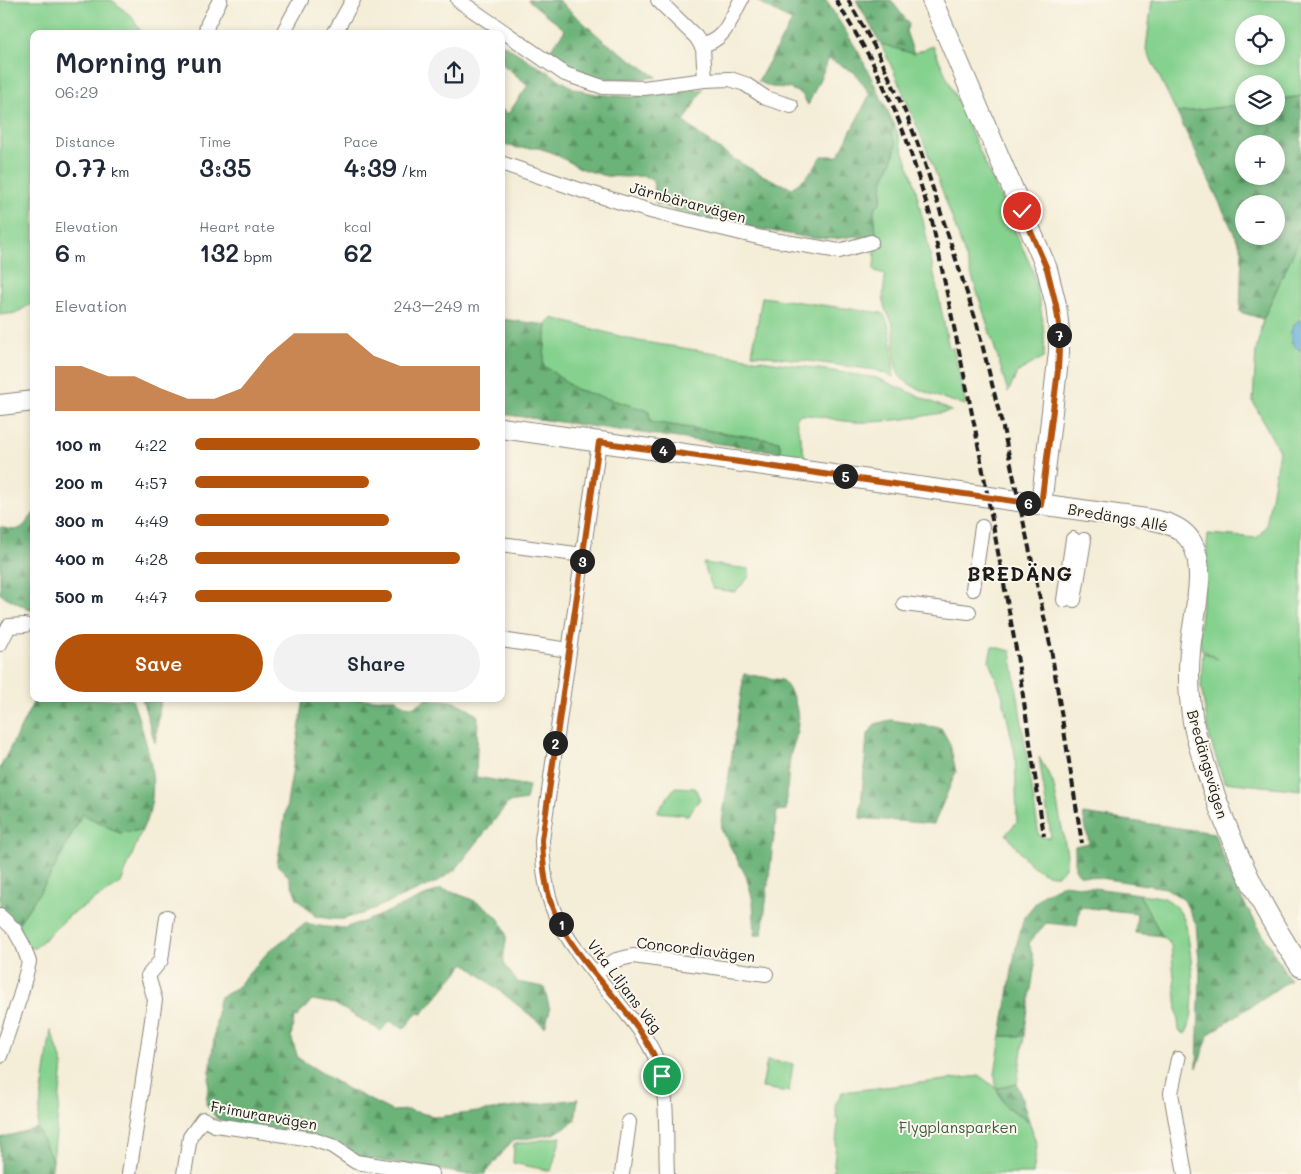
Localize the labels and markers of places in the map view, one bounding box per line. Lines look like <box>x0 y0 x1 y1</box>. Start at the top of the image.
pin <box>1001 190 1043 232</box>
pin: 7 <box>1046 322 1072 348</box>
pin: 4 <box>650 438 676 462</box>
pin: 5 <box>832 464 858 488</box>
pin: 6 <box>1016 490 1040 516</box>
pin: 3 <box>570 548 594 574</box>
pin: 2 <box>542 730 568 756</box>
pin: 1 <box>548 912 574 936</box>
pin <box>641 1055 683 1097</box>

